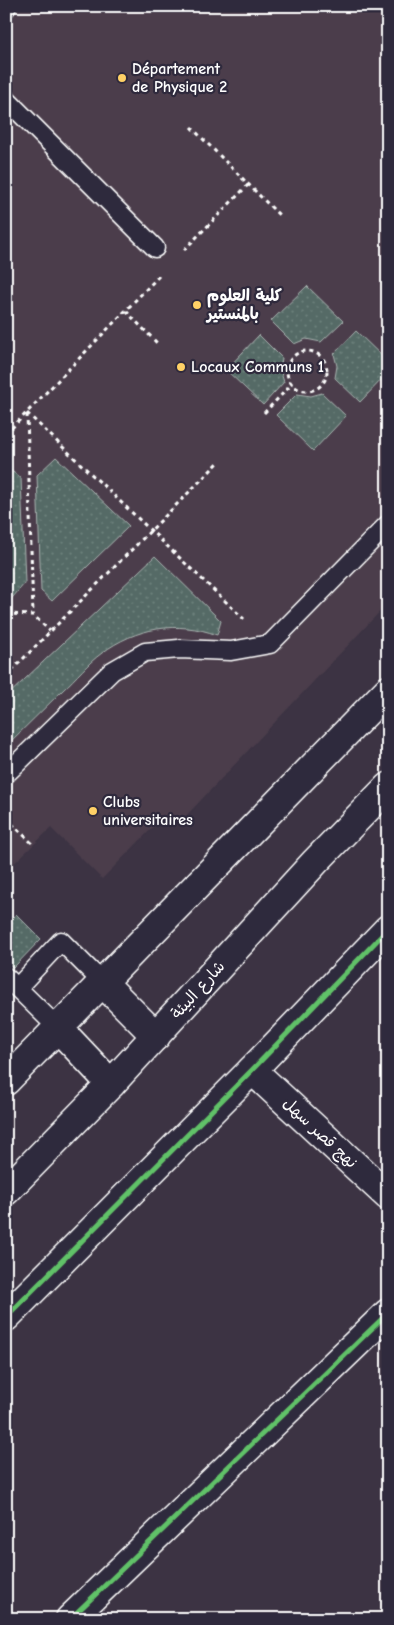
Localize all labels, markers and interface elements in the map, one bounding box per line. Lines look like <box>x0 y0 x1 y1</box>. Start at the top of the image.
place label: Département de Physique 2 <box>132 60 227 96</box>
marker: Département de Physique 2 <box>116 72 128 84</box>
place label: كلية العلوم بالمنستير <box>205 287 282 323</box>
marker: كلية العلوم بالمنستير <box>191 299 203 311</box>
place label: Locaux Communs 1 <box>191 358 324 376</box>
marker: Locaux Communs 1 <box>175 361 187 373</box>
place label: Clubs universitaires <box>103 793 193 829</box>
marker: Clubs universitaires <box>87 805 99 817</box>
street label: شارع البيئة <box>167 957 230 1024</box>
street label: نهج قصر سهل <box>279 1094 361 1173</box>

